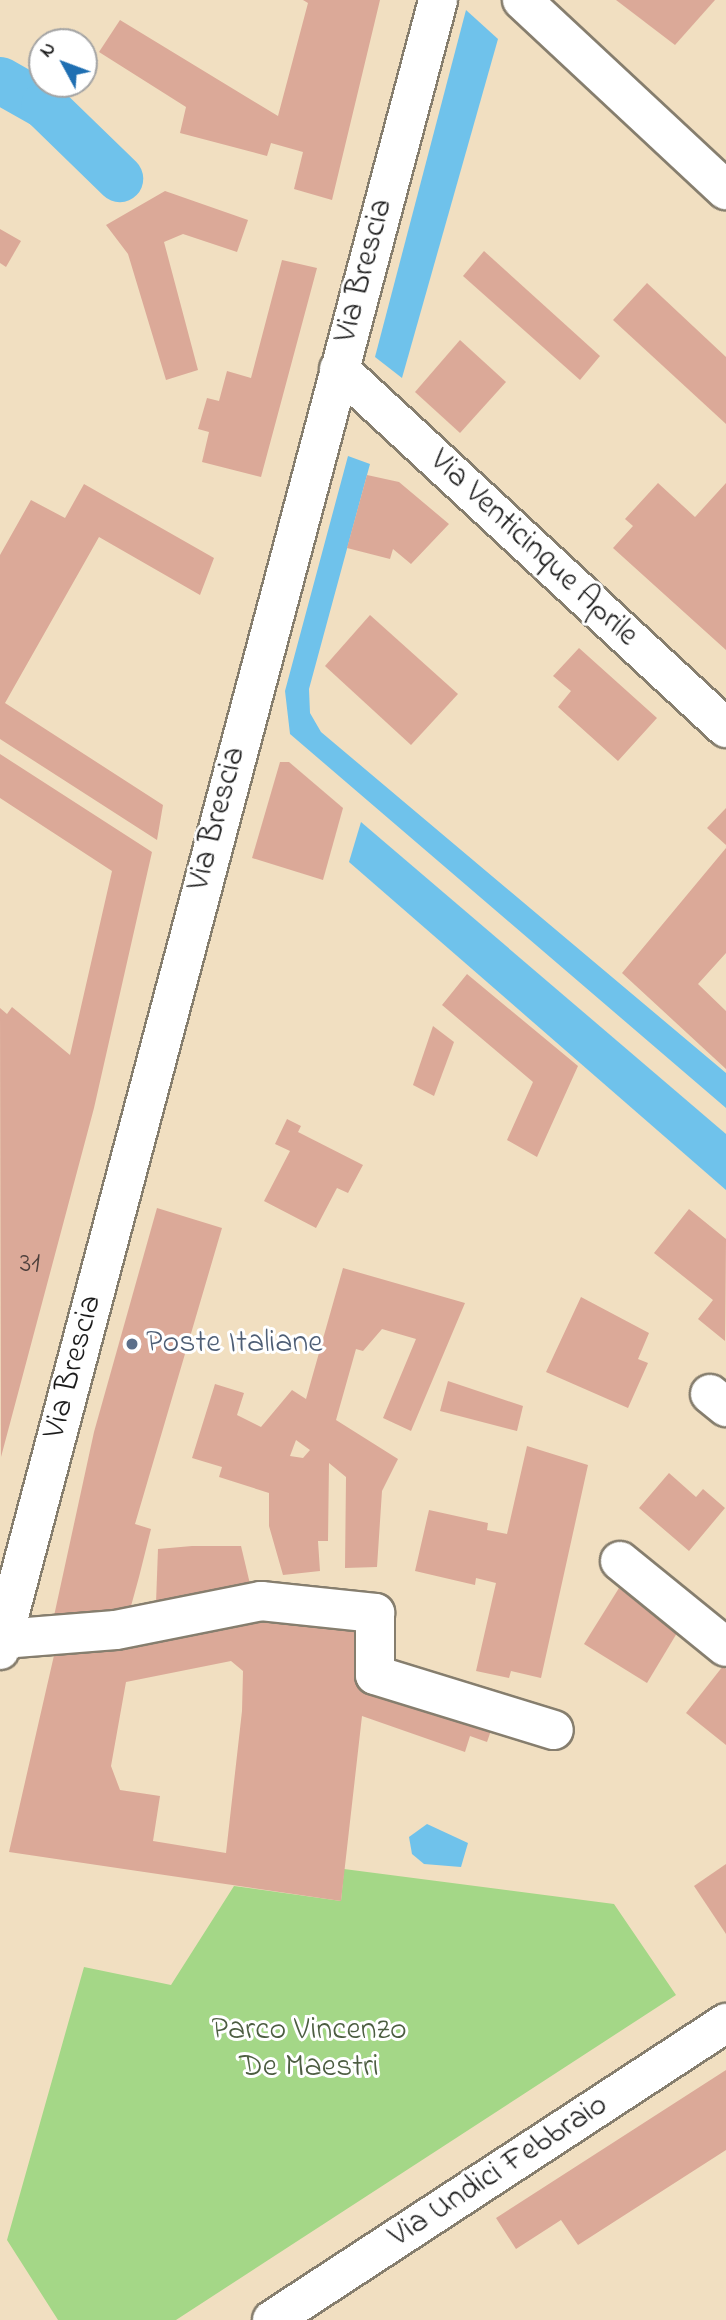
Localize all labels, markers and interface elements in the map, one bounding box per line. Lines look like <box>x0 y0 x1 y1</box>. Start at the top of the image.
north arrow <box>28 28 98 98</box>
text: N <box>34 37 63 64</box>
street label: Via Brescia <box>327 195 403 347</box>
street label: Via Venticinque Aprile <box>421 442 645 656</box>
street label: Via Brescia <box>180 743 256 895</box>
house number: 31 <box>20 1248 40 1282</box>
street label: Via Brescia <box>36 1291 112 1443</box>
place label: Poste Italiane <box>146 1325 323 1363</box>
marker: Poste Italiane <box>124 1336 140 1352</box>
park label: Parco Vincenzo De Maestri <box>211 2013 407 2088</box>
street label: Via Undici Febbraio <box>382 2087 616 2257</box>

